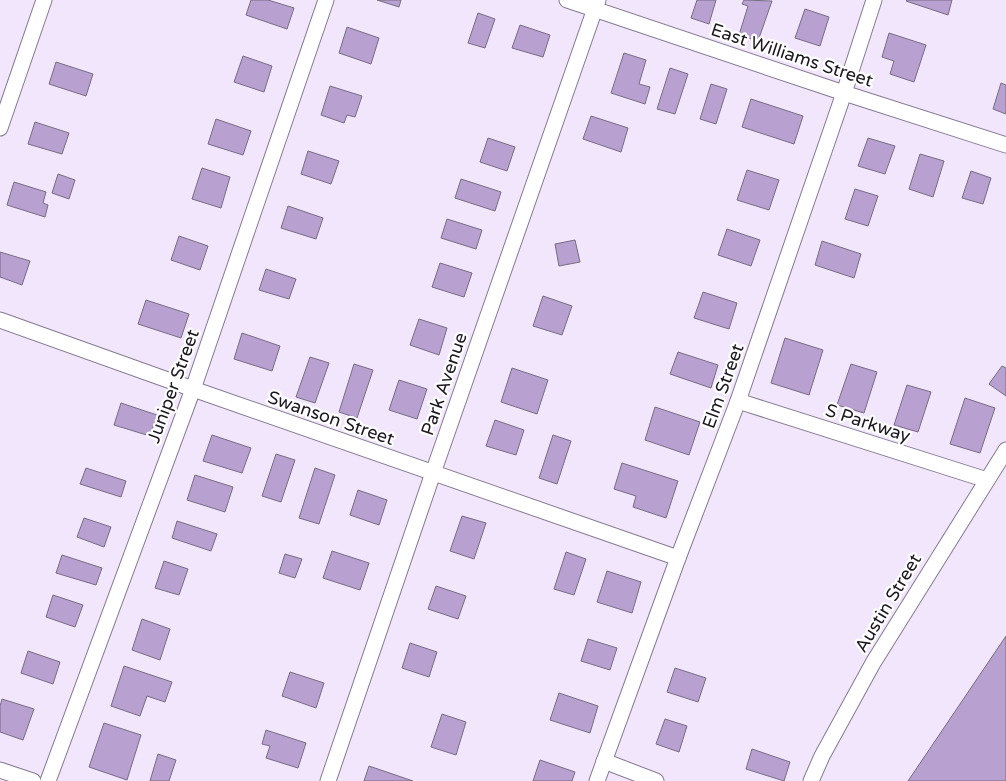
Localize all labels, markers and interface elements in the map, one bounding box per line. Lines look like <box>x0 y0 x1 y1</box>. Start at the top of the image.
street label: East Williams Street <box>708 18 876 92</box>
street label: Juniper Street <box>142 326 204 446</box>
street label: Park Avenue <box>416 330 472 438</box>
street label: Elm Street <box>698 340 749 431</box>
street label: Swanson Street <box>265 386 397 450</box>
street label: S Parkway <box>823 399 914 447</box>
street label: Austin Street <box>850 550 926 656</box>

